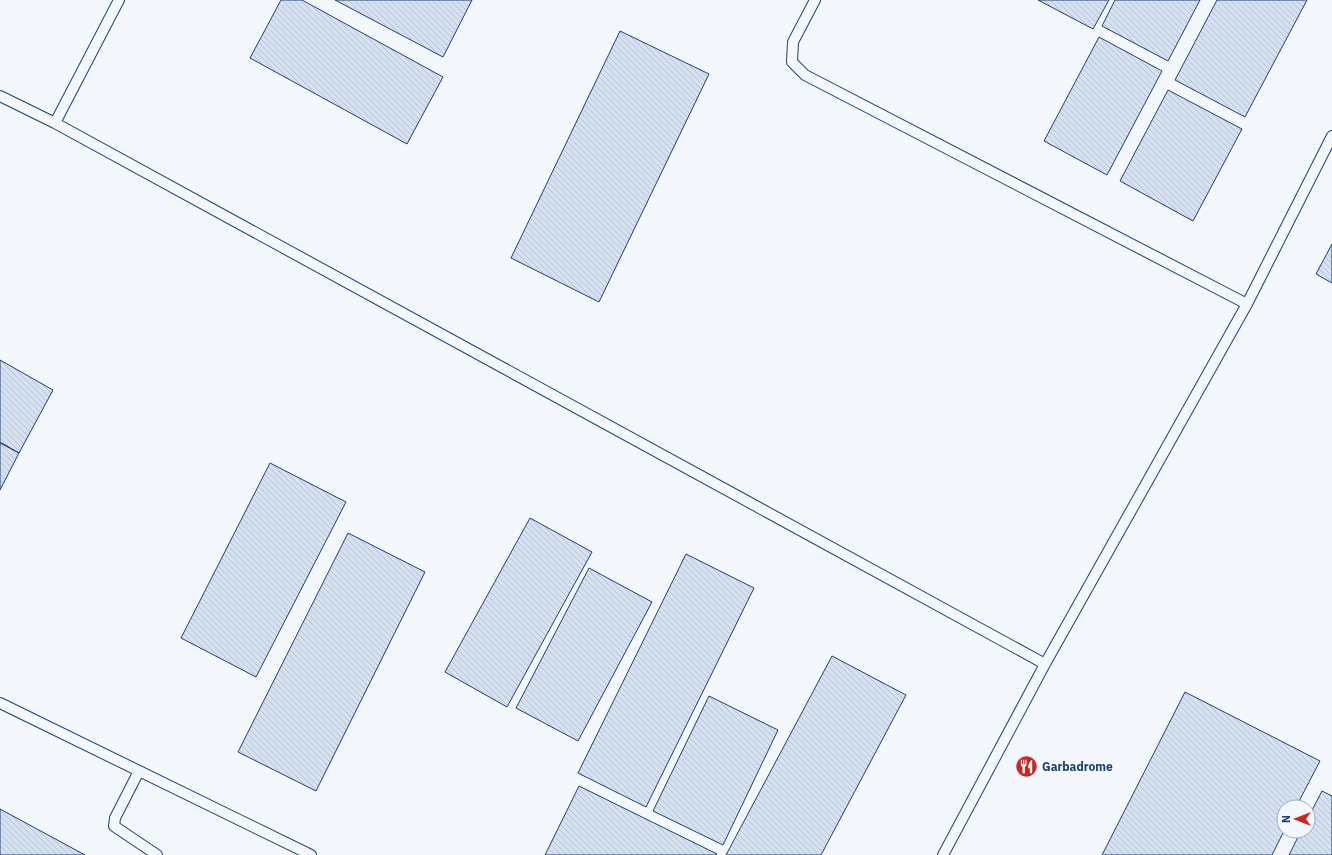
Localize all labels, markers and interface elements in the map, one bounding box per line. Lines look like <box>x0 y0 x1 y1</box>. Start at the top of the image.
restaurant icon: Garbadrome <box>1014 753 1040 779</box>
place label: Garbadrome <box>1042 759 1113 774</box>
north arrow <box>1276 799 1316 839</box>
text: N <box>1279 815 1293 823</box>

